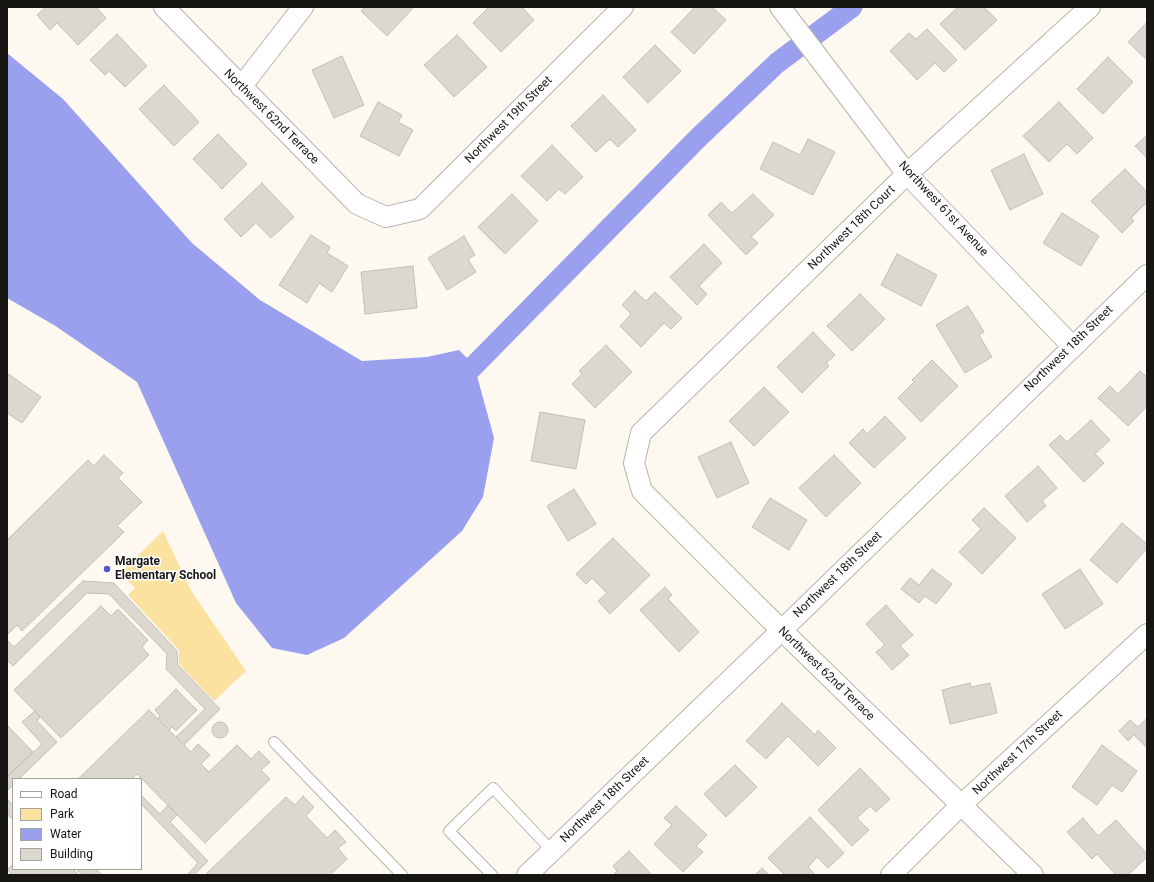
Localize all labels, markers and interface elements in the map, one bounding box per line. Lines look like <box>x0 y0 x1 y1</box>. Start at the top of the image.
street label: Northwest 62nd Terrace <box>220 66 322 168</box>
street label: Northwest 19th Street <box>462 73 556 167</box>
street label: Northwest 61st Avenue <box>895 159 991 259</box>
street label: Northwest 18th Court <box>806 183 898 273</box>
street label: Northwest 18th Street <box>1022 303 1116 395</box>
street label: Northwest 18th Street <box>791 529 885 621</box>
place label: Margate Elementary School <box>115 555 216 583</box>
marker: Margate Elementary School <box>102 564 112 574</box>
street label: Northwest 62nd Terrace <box>775 624 877 724</box>
street label: Northwest 17th Street <box>970 708 1066 798</box>
street label: Northwest 18th Street <box>558 754 652 846</box>
legend <box>12 778 142 870</box>
text: Road <box>50 787 78 801</box>
text: Park <box>50 807 74 821</box>
text: Water <box>50 827 81 841</box>
text: Building <box>50 847 93 861</box>

